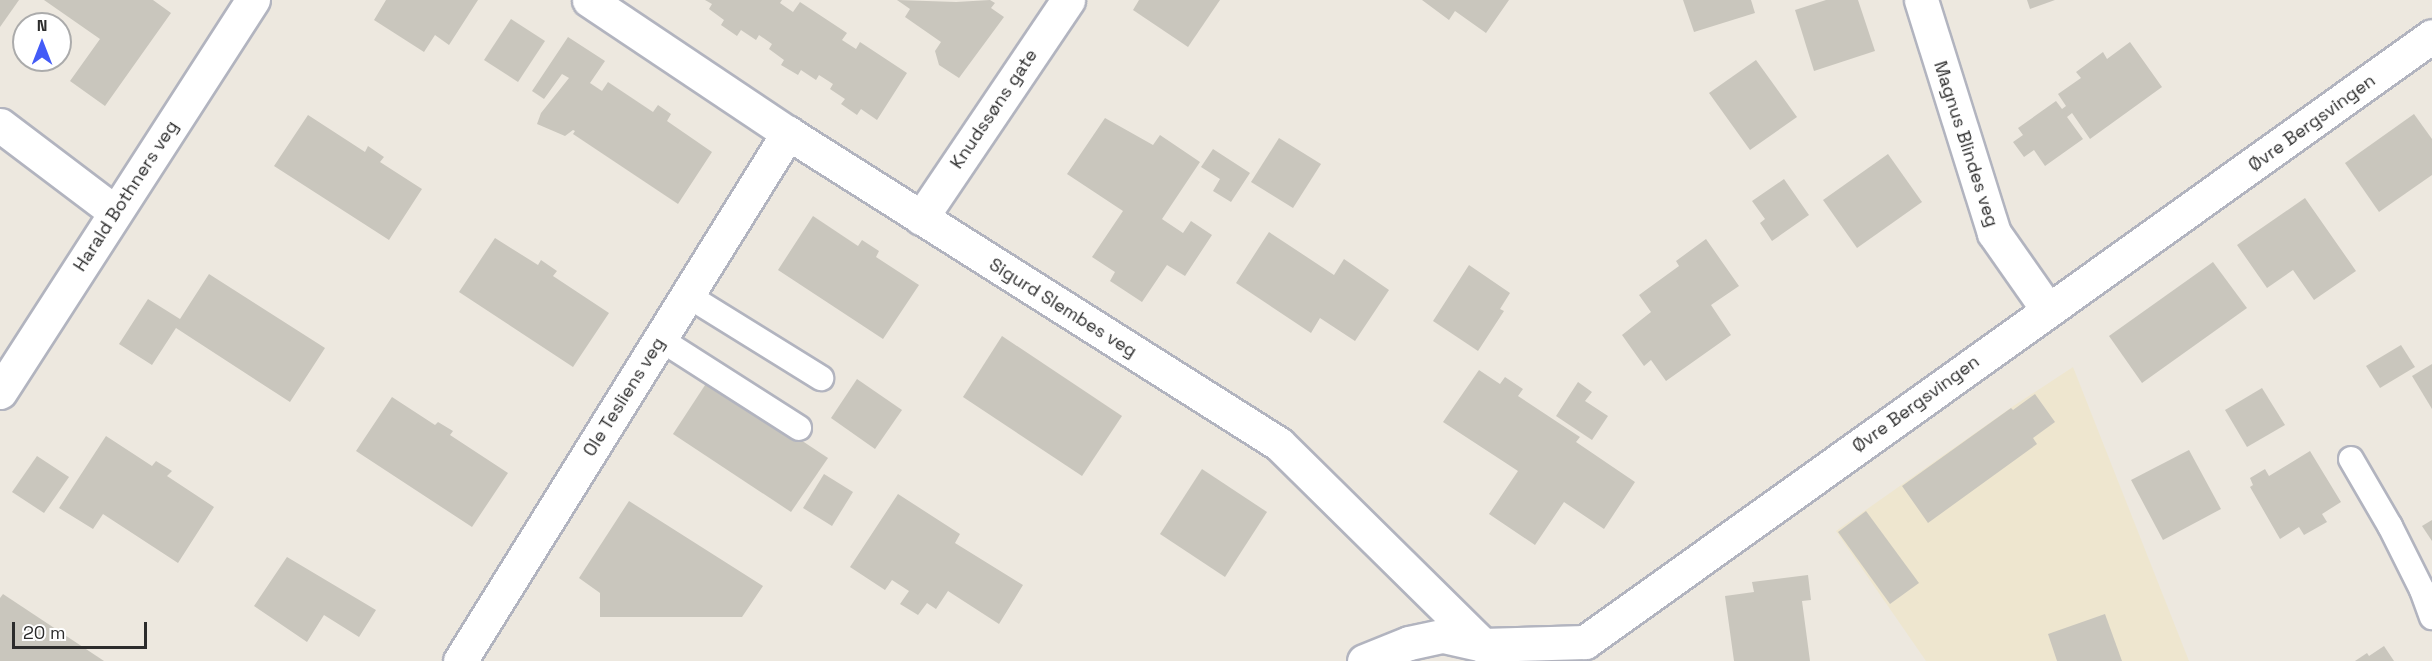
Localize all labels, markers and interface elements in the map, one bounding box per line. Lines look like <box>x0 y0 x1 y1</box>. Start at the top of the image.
north arrow <box>12 12 72 72</box>
text: N <box>37 15 47 36</box>
street label: Knudssøns gate <box>946 45 1042 173</box>
street label: Magnus Blindes veg <box>1929 58 2003 230</box>
street label: Øvre Bergsvingen <box>2244 70 2380 176</box>
street label: Harald Bothners veg <box>69 117 183 275</box>
street label: Sigurd Slembes veg <box>985 254 1141 362</box>
street label: Ole Tesliens veg <box>579 333 669 461</box>
street label: Øvre Bergsvingen <box>1848 351 1984 457</box>
scale bar <box>15 610 150 648</box>
text: 20 m <box>23 621 66 644</box>

